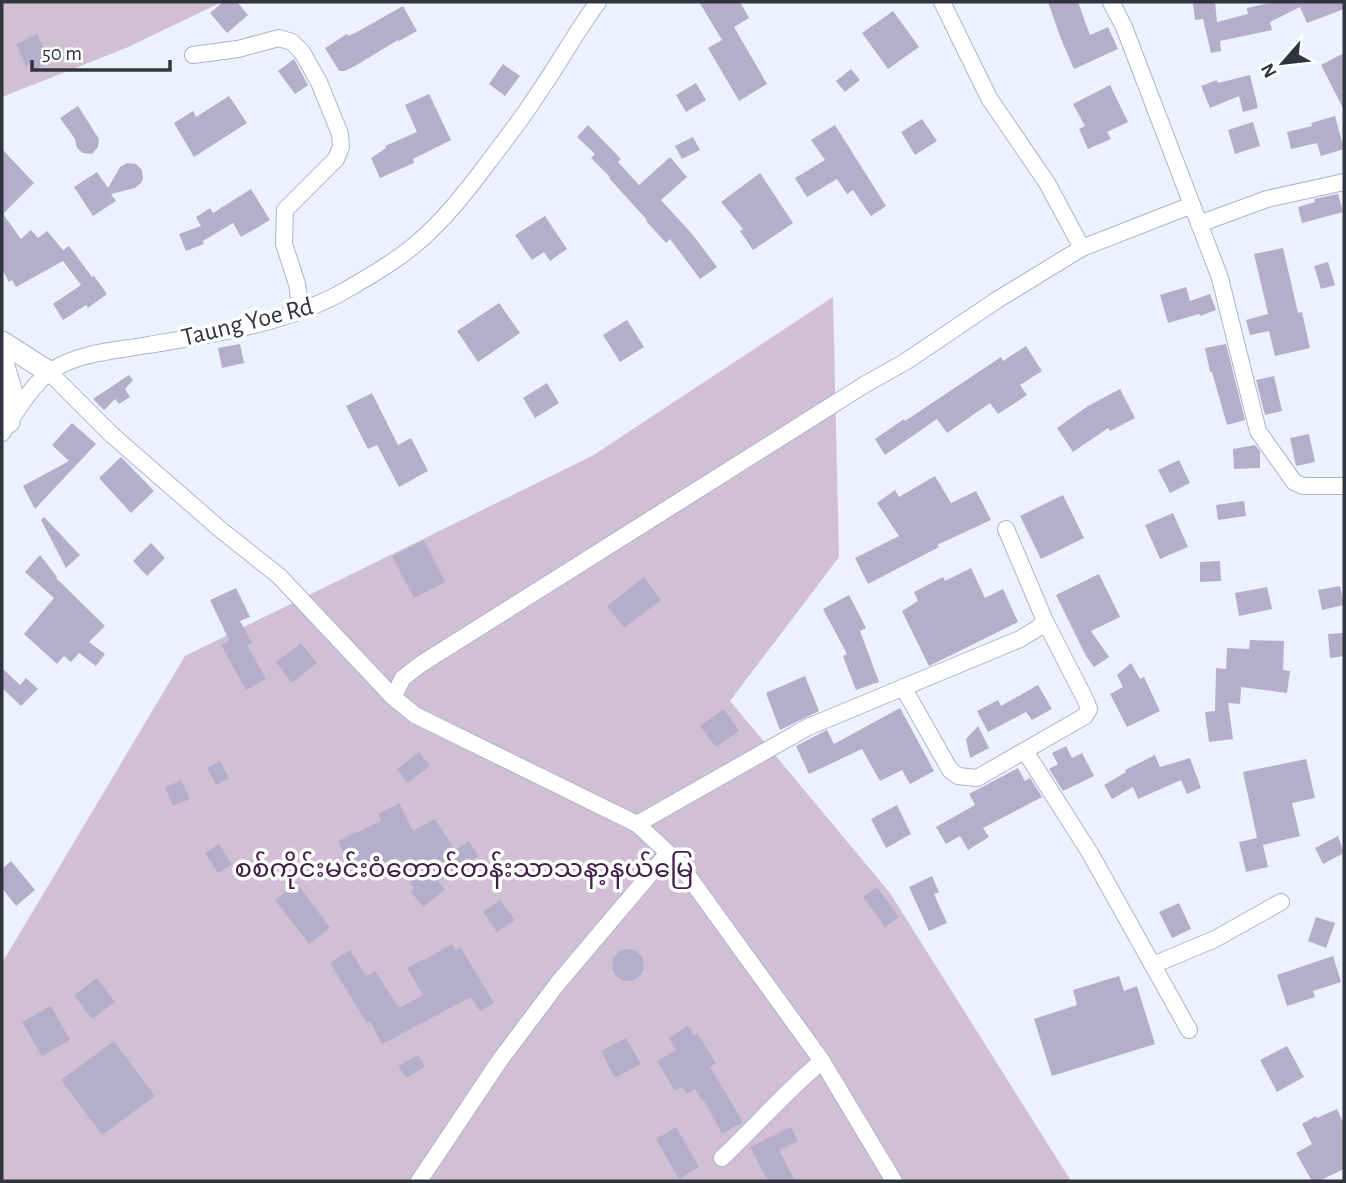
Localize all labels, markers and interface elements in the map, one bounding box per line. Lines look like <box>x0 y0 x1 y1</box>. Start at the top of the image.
scale bar <box>32 28 170 72</box>
north arrow <box>1248 28 1318 98</box>
text: 50 m <box>42 43 82 64</box>
text: N <box>1258 60 1281 81</box>
street label: Taung Yoe Rd <box>179 293 316 351</box>
park label: စစ်ကိုင်းမင်းဝံတောင်တန်းသာသနာ့နယ်မြေ <box>234 851 694 889</box>

